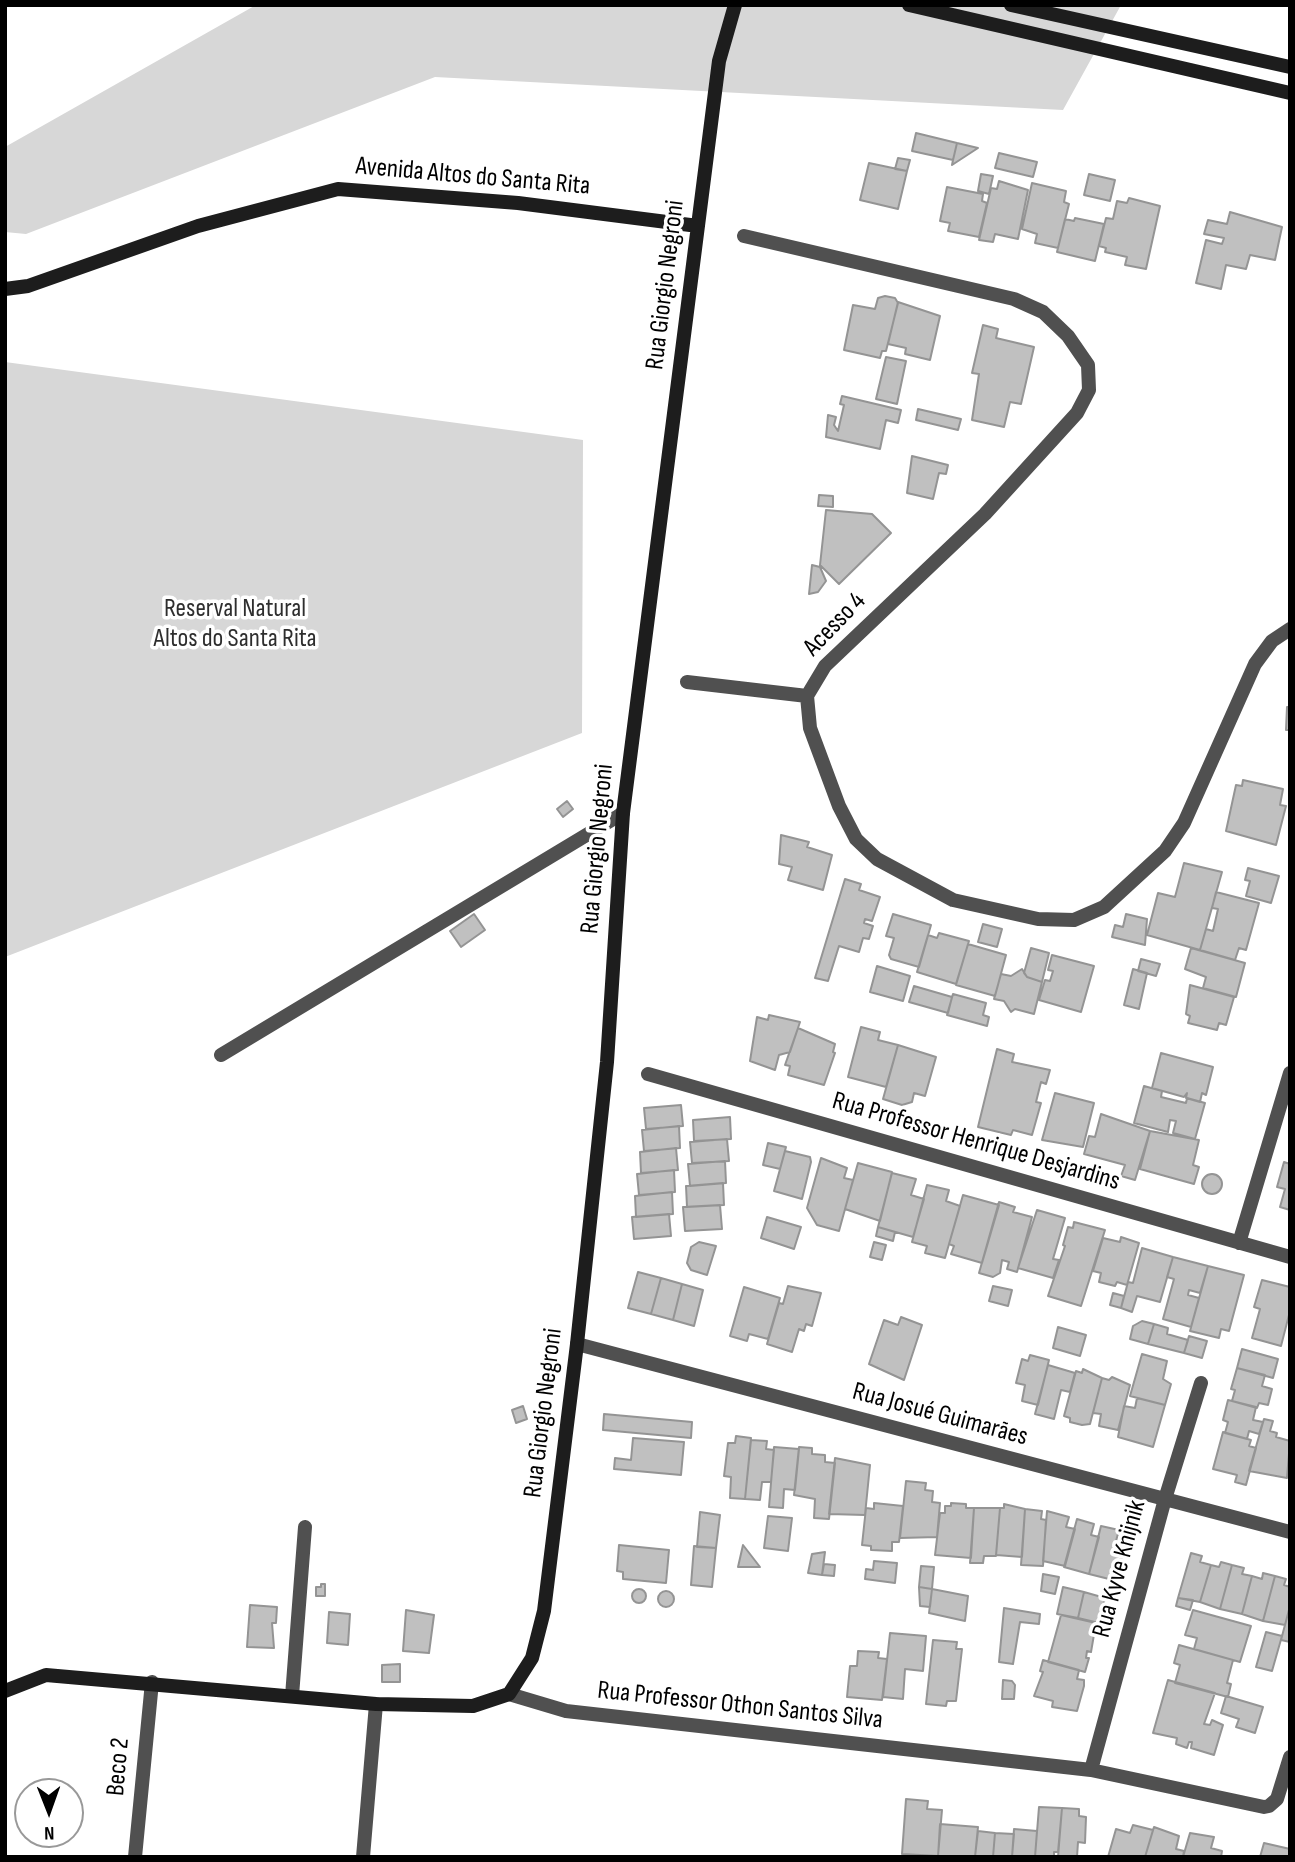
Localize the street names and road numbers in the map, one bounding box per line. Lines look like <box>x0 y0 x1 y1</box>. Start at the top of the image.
street label: Avenida Altos do Santa Rita <box>355 151 591 203</box>
street label: Rua Giorgio Negroni <box>640 199 692 371</box>
street label: Acesso 4 <box>797 587 873 663</box>
street label: Rua Giorgio Negroni <box>575 763 621 935</box>
street label: Rua Professor Henrique Desjardins <box>829 1086 1123 1198</box>
street label: Rua Giorgio Negroni <box>518 1327 570 1499</box>
street label: Rua Josué Guimarães <box>849 1377 1031 1453</box>
street label: Rua Kyve Knijnik <box>1087 1497 1153 1641</box>
street label: Rua Professor Othon Santos Silva <box>596 1675 884 1737</box>
street label: Beco 2 <box>101 1737 137 1797</box>

